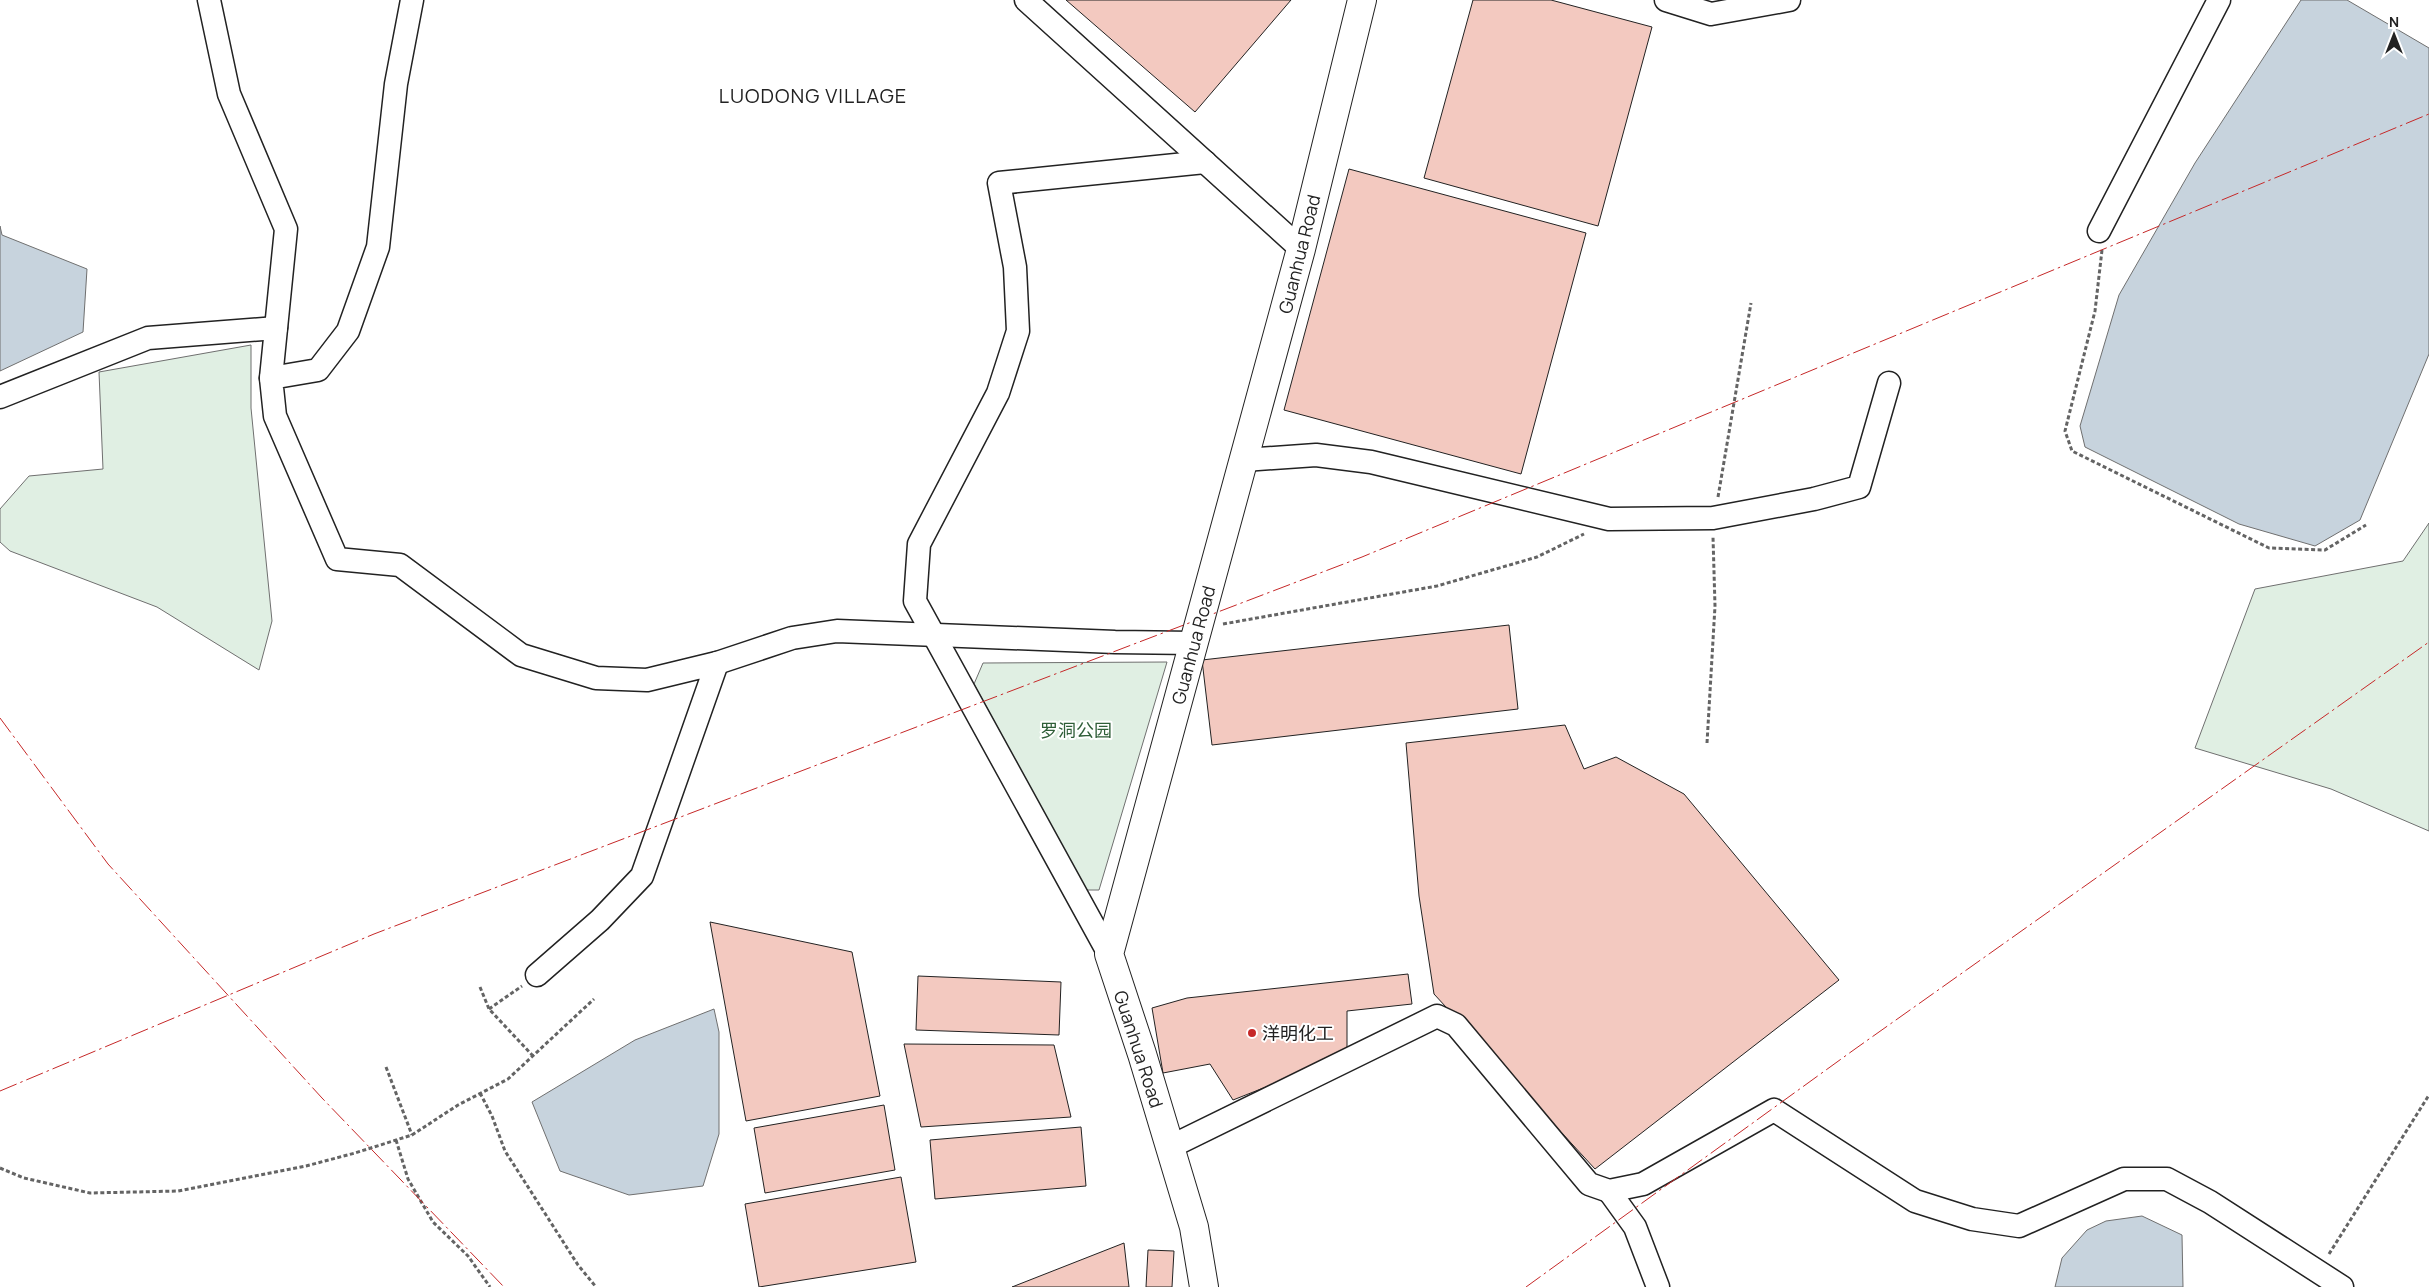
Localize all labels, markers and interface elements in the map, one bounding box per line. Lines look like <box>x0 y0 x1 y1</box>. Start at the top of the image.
north arrow <box>2369 10 2419 60</box>
text: N <box>2389 12 2399 31</box>
district label: LUODONG VILLAGE <box>719 82 907 109</box>
street label: Guanhua Road <box>1273 192 1325 316</box>
street label: Guanhua Road <box>1166 583 1220 707</box>
park label: 罗洞公园 <box>1040 718 1112 742</box>
street label: Guanhua Road <box>1109 987 1169 1111</box>
place label: 洋明化工 <box>1262 1021 1334 1045</box>
marker: 洋明化工 <box>1246 1027 1258 1039</box>

